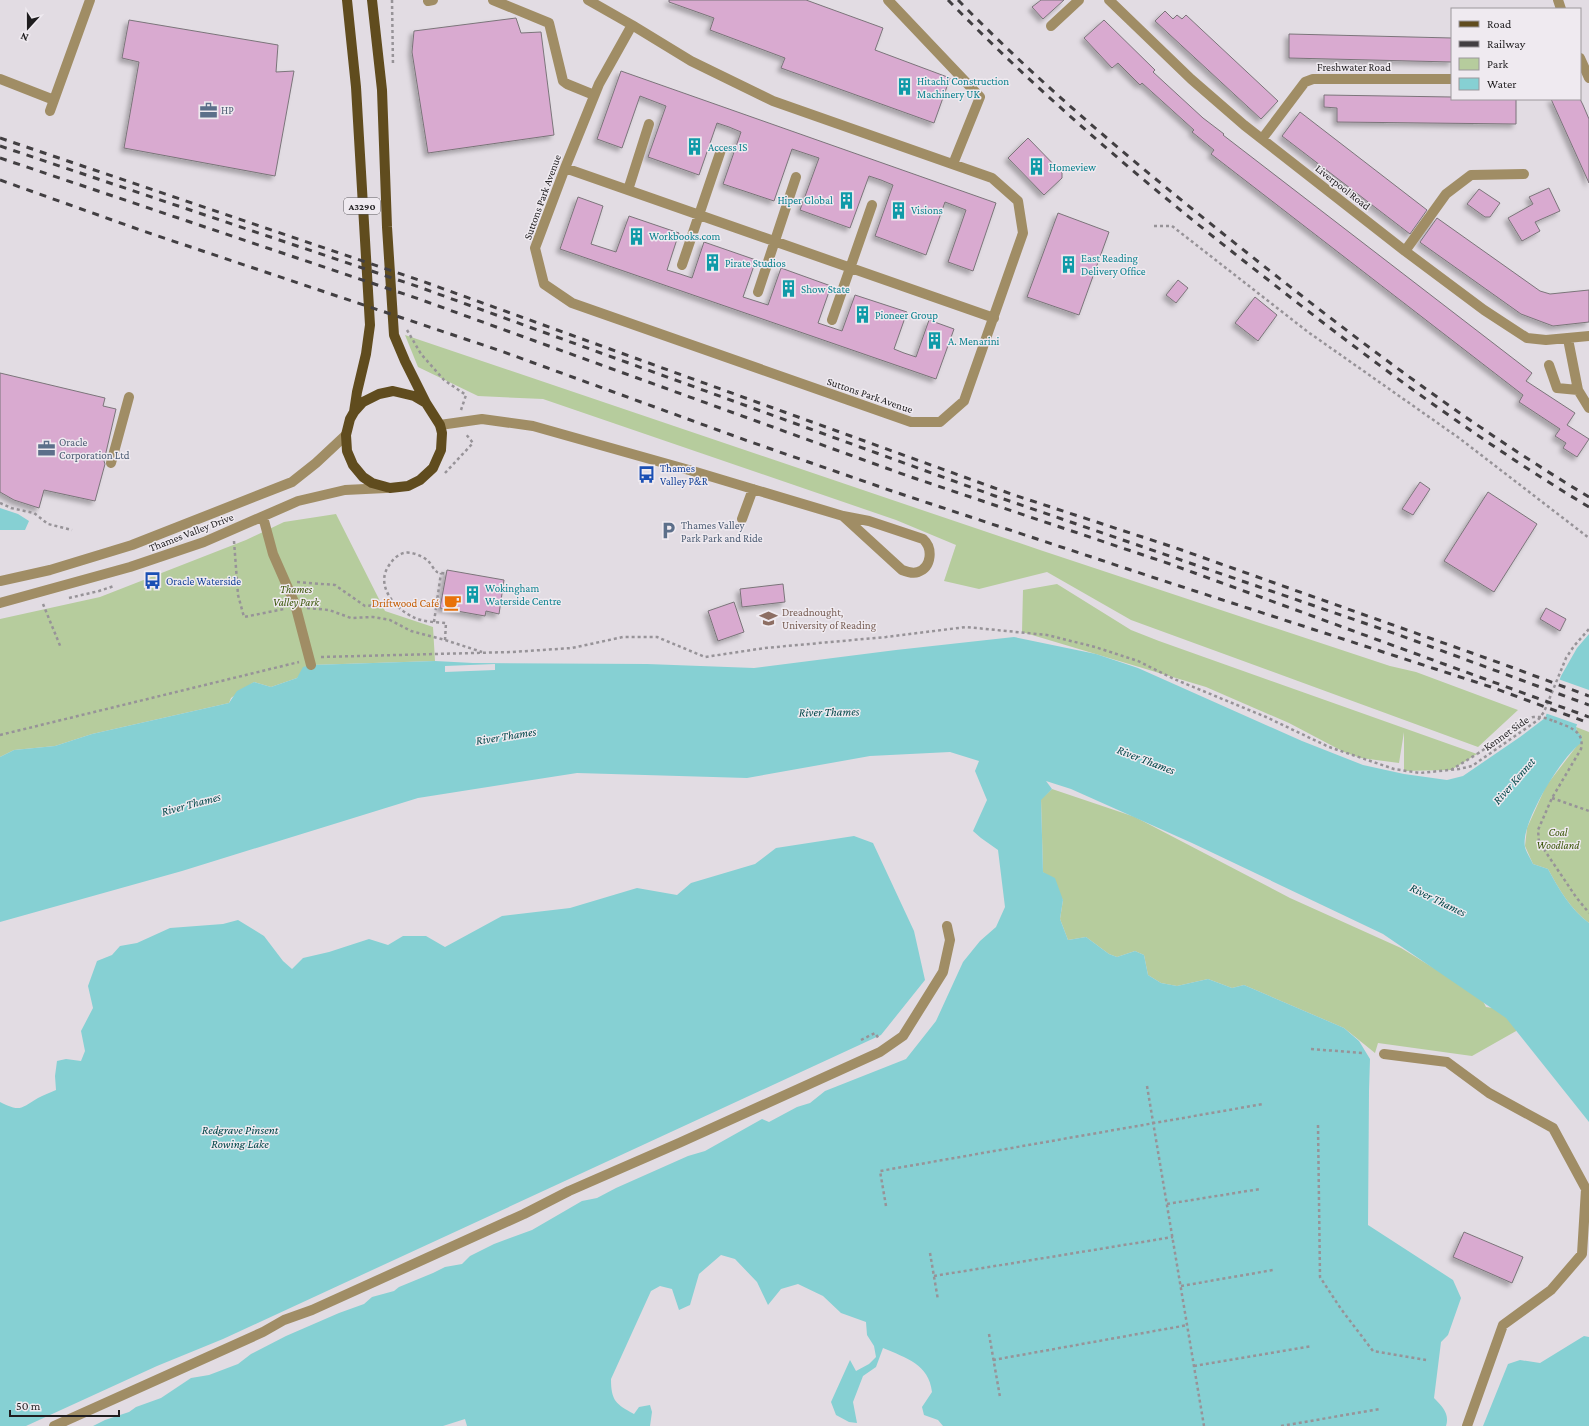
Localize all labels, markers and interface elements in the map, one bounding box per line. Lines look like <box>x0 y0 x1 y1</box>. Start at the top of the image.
north arrow <box>8 8 48 48</box>
legend <box>1451 8 1581 100</box>
text: Road <box>1487 17 1512 31</box>
text: N <box>18 30 30 44</box>
text: Railway <box>1487 37 1526 51</box>
text: Park <box>1487 57 1509 71</box>
street label: Freshwater Road <box>1317 61 1391 73</box>
place label: Hitachi Construction Machinery UK <box>917 75 1009 101</box>
building icon: Hitachi Construction Machinery UK <box>894 77 914 97</box>
text: Water <box>1487 77 1517 91</box>
office icon: HP <box>198 100 218 120</box>
place label: HP <box>221 104 234 116</box>
building icon: Access IS <box>685 137 705 157</box>
place label: Access IS <box>708 141 747 153</box>
street label: Suttons Park Avenue <box>521 153 563 241</box>
building icon: Homeview <box>1026 157 1046 177</box>
place label: Homeview <box>1049 161 1097 173</box>
street label: Liverpool Road <box>1313 162 1373 213</box>
building icon: Hiper Global <box>836 190 856 210</box>
place label: Hiper Global <box>777 194 833 207</box>
road number: A3290 <box>344 198 380 214</box>
building icon: Visions <box>888 200 908 220</box>
place label: Visions <box>911 204 943 216</box>
building icon: Workbooks.com <box>626 226 646 246</box>
place label: Workbooks.com <box>649 230 720 242</box>
place label: East Reading Delivery Office <box>1081 252 1146 278</box>
building icon: Pirate Studios <box>702 253 722 273</box>
building icon: East Reading Delivery Office <box>1058 254 1078 274</box>
place label: Pirate Studios <box>725 257 786 269</box>
building icon: Show State <box>778 279 798 299</box>
place label: Show State <box>801 283 850 295</box>
building icon: Pioneer Group <box>852 305 872 325</box>
place label: Pioneer Group <box>875 309 938 322</box>
building icon: A. Menarini <box>925 331 945 351</box>
place label: A. Menarini <box>948 335 1000 347</box>
street label: Suttons Park Avenue <box>826 375 915 415</box>
place label: Oracle Corporation Ltd <box>59 436 130 462</box>
office icon: Oracle Corporation Ltd <box>36 438 56 458</box>
place label: Thames Valley P&R <box>660 462 709 488</box>
bus stop icon: Thames Valley P&R <box>637 464 657 484</box>
street label: Thames Valley Drive <box>147 510 235 555</box>
place label: Thames Valley Park Park and Ride <box>681 519 763 544</box>
parking icon: Thames Valley Park Park and Ride <box>658 521 678 541</box>
bus stop icon: Oracle Waterside <box>143 571 163 591</box>
place label: Oracle Waterside <box>166 575 241 587</box>
place label: Wokingham Waterside Centre <box>485 582 561 607</box>
park label: Thames Valley Park <box>273 583 320 609</box>
building icon: Wokingham Waterside Centre <box>462 584 482 604</box>
cafe icon: Driftwood Café <box>442 593 462 613</box>
place label: Driftwood Café <box>372 597 439 609</box>
place label: Dreadnought, University of Reading <box>782 606 877 632</box>
school or university icon: Dreadnought, University of Reading <box>759 608 779 628</box>
water label: River Thames <box>799 704 860 720</box>
street label: Kennet Side <box>1481 713 1531 753</box>
water label: River Thames <box>475 724 537 748</box>
water label: River Thames <box>1115 743 1177 778</box>
water label: River Kennet <box>1490 754 1538 807</box>
water label: River Thames <box>160 789 222 819</box>
park label: Coal Woodland <box>1537 826 1580 851</box>
water label: River Thames <box>1408 880 1469 920</box>
water label: Redgrave Pinsent Rowing Lake <box>202 1123 279 1151</box>
scale bar <box>10 1392 119 1418</box>
text: 50 m <box>16 1399 41 1413</box>

